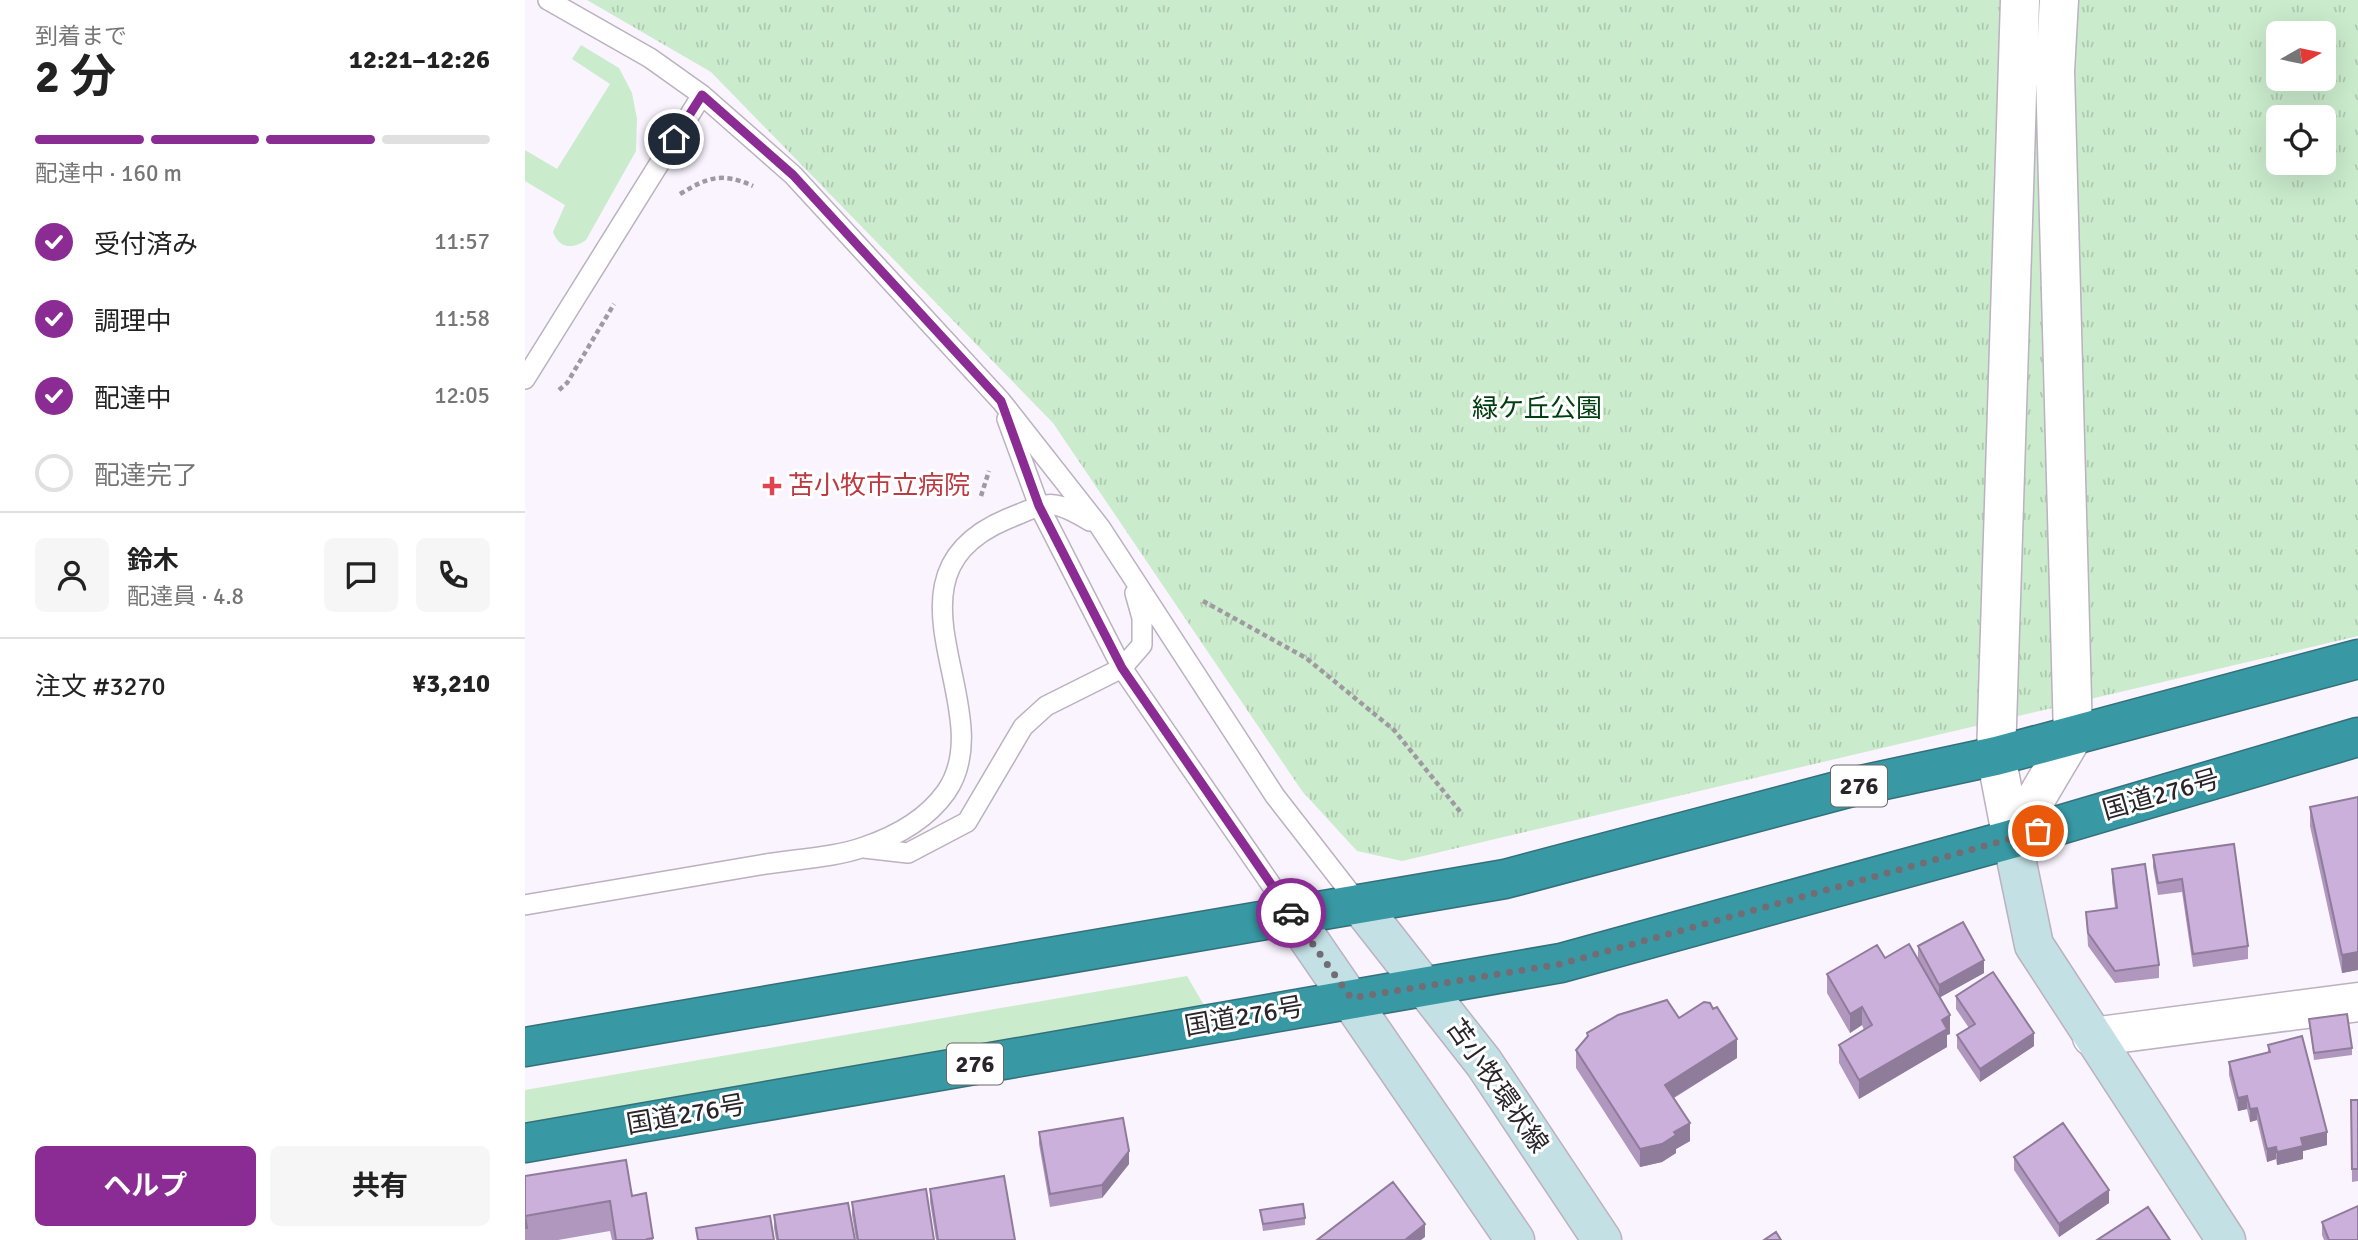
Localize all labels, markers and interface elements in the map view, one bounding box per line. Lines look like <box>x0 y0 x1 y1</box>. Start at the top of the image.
north arrow <box>2266 21 2336 91</box>
map controls <box>2266 21 2336 175</box>
text: 到着まで <box>35 22 127 51</box>
text: 12:21–12:26 <box>349 44 490 76</box>
text: 2 分 <box>35 49 116 105</box>
button: locate <box>2266 105 2336 175</box>
pin <box>644 109 704 169</box>
icon: home <box>655 120 693 158</box>
text: 配達中 · 160 m <box>35 159 182 188</box>
icon: check <box>35 223 73 261</box>
text: 11:57 <box>434 227 490 256</box>
text: 受付済み <box>94 229 198 261</box>
icon: check <box>35 300 73 338</box>
text: 11:58 <box>434 304 490 333</box>
text: 調理中 <box>94 306 172 338</box>
icon: check <box>35 377 73 415</box>
text: 12:05 <box>434 381 490 410</box>
text: 配達中 <box>94 383 172 415</box>
park label: 緑ケ丘公園 <box>1472 393 1602 425</box>
text: 配達完了 <box>94 460 198 492</box>
place label: 苫小牧市立病院 <box>788 470 970 502</box>
marker: 苫小牧市立病院 <box>762 476 782 496</box>
button: person <box>35 538 109 612</box>
button: chat <box>324 538 398 612</box>
button: phone <box>416 538 490 612</box>
text: 鈴木 <box>127 545 179 577</box>
text: 配達員 · 4.8 <box>127 582 244 611</box>
text: ¥3,210 <box>412 668 490 700</box>
text: 注文 #3270 <box>35 671 166 703</box>
street label: 国道276号 <box>2099 763 2223 827</box>
road number: 276 <box>1831 766 1887 806</box>
pin <box>2008 801 2068 861</box>
icon: bag <box>2019 812 2057 850</box>
courier <box>1256 878 1326 948</box>
icon: car <box>1272 894 1310 932</box>
street label: 国道276号 <box>1182 991 1306 1043</box>
street label: 苫小牧環状線 <box>1439 1013 1555 1159</box>
road number: 276 <box>947 1044 1003 1084</box>
street label: 国道276号 <box>624 1089 748 1141</box>
button: ヘルプ <box>35 1146 256 1226</box>
button: 共有 <box>270 1146 490 1226</box>

